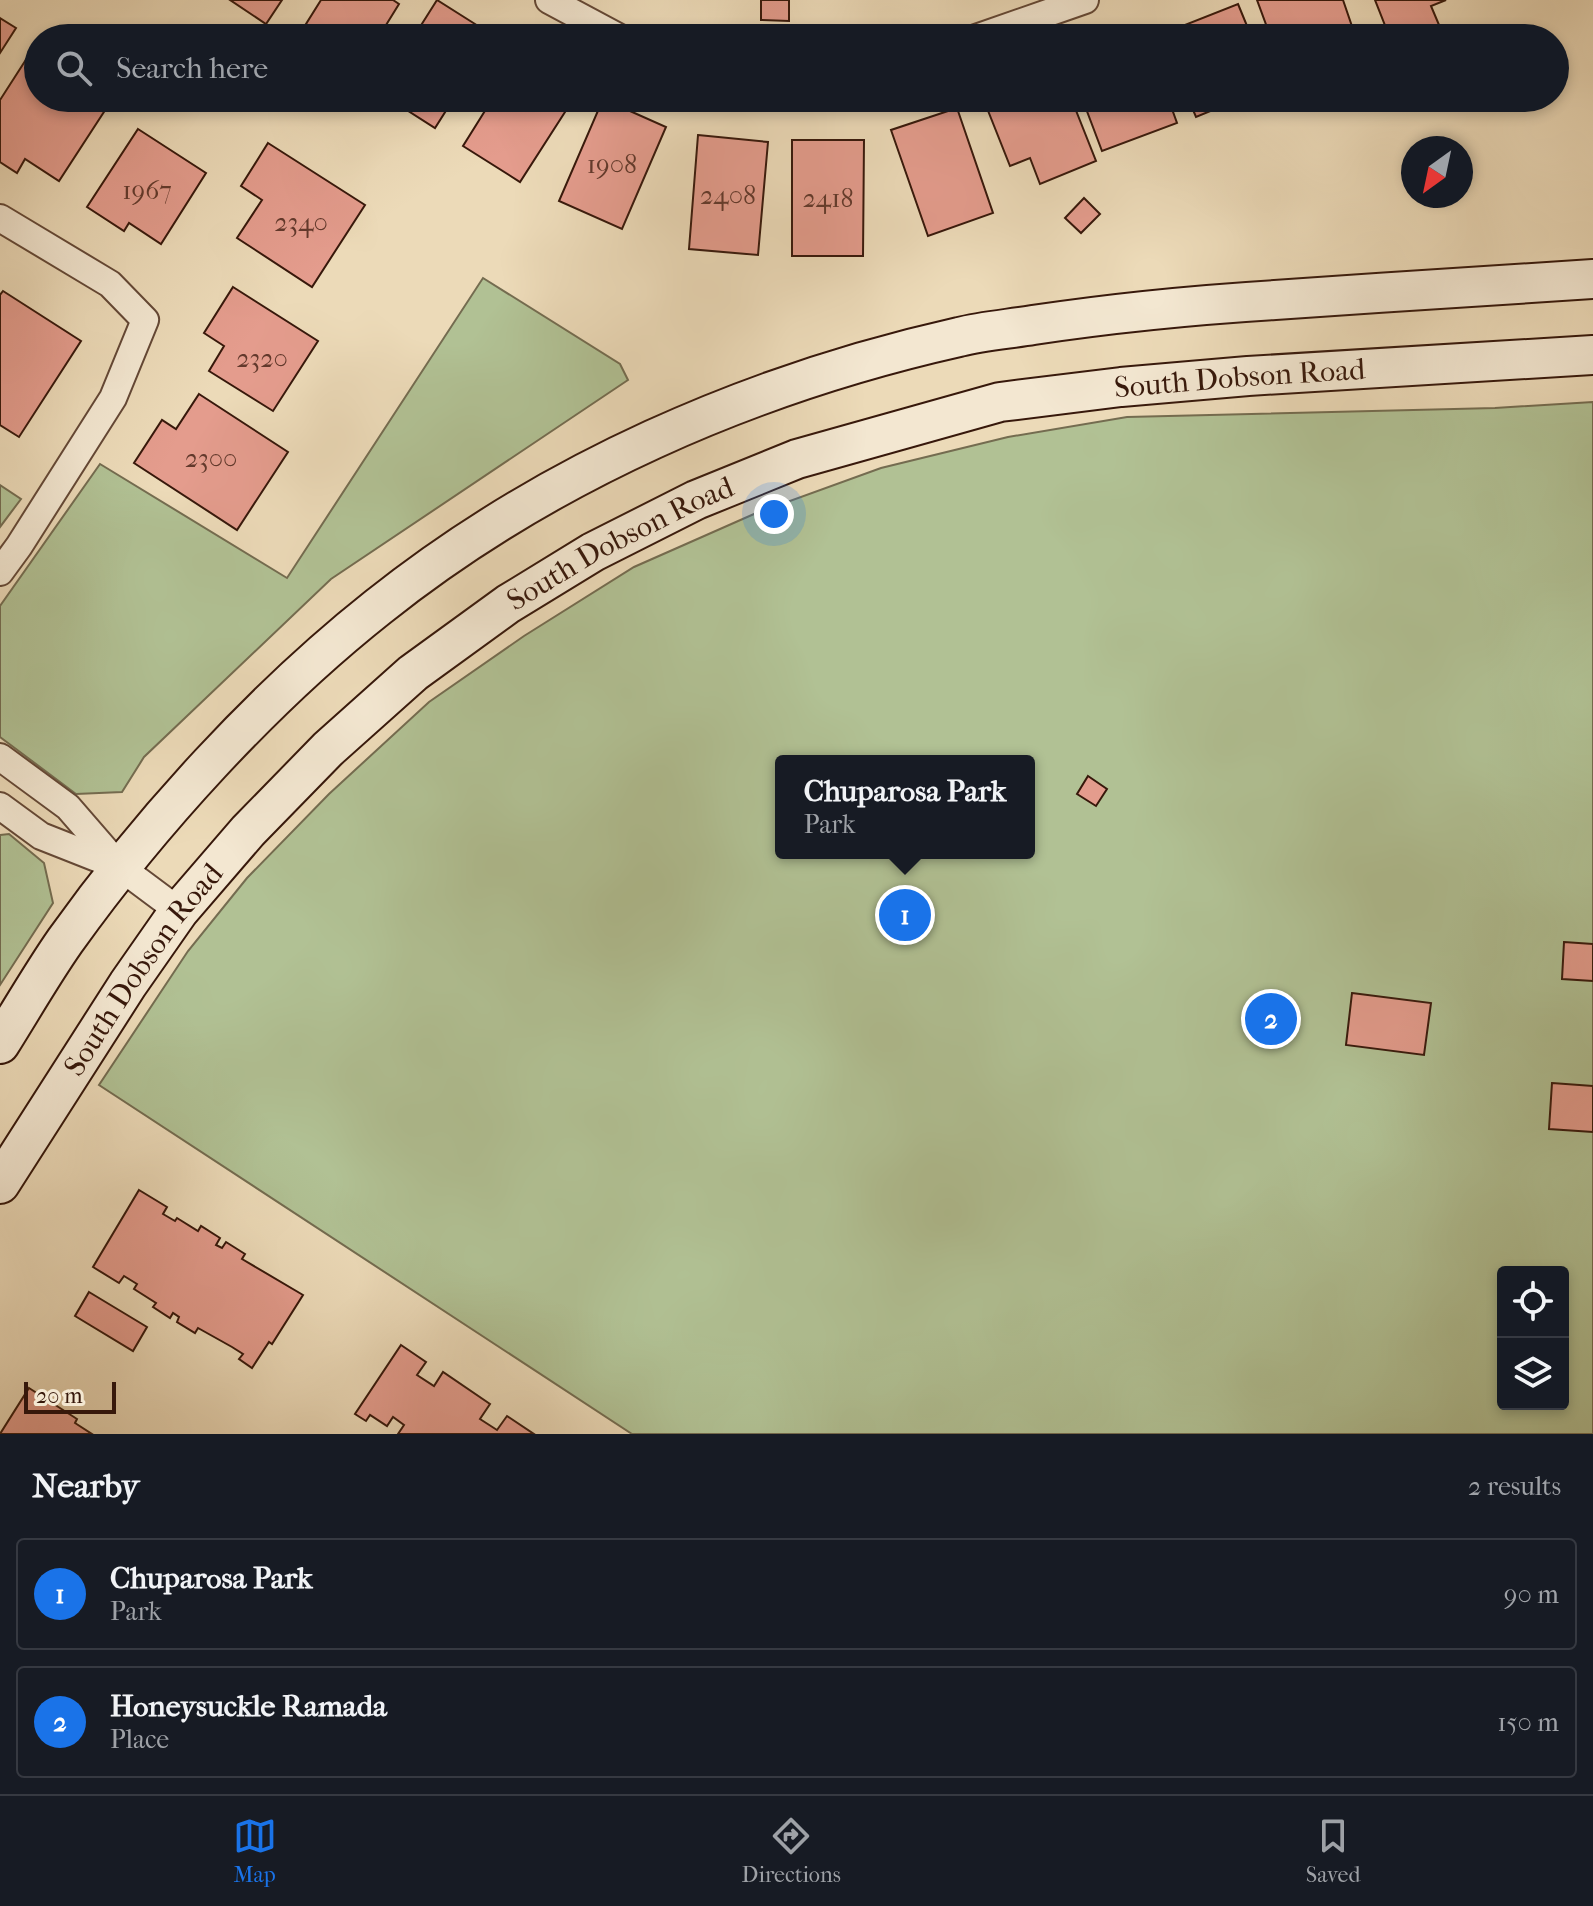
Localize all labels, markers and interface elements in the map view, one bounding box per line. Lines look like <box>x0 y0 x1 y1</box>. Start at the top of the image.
search box <box>24 24 1569 112</box>
icon: search <box>52 46 96 90</box>
text: Search here <box>116 51 268 86</box>
north arrow <box>1401 136 1473 208</box>
house number: 1908 <box>587 149 637 180</box>
house number: 1967 <box>122 175 172 206</box>
house number: 2408 <box>700 180 756 211</box>
house number: 2418 <box>802 183 854 214</box>
house number: 2340 <box>274 207 328 238</box>
house number: 2320 <box>236 343 288 374</box>
street label: South Dobson Road <box>1113 351 1367 405</box>
house number: 2300 <box>185 443 237 474</box>
street label: South Dobson Road <box>501 469 739 618</box>
your location <box>754 494 794 534</box>
popup <box>775 755 1035 859</box>
text: Chuparosa Park <box>804 774 1006 809</box>
text: Park <box>804 809 855 840</box>
street label: South Dobson Road <box>56 856 230 1082</box>
pin: 1 <box>879 885 931 945</box>
pin: 2 <box>1245 989 1297 1049</box>
map controls <box>1497 1266 1569 1410</box>
button: locate <box>1497 1266 1569 1338</box>
button: layers <box>1497 1338 1569 1410</box>
scale bar <box>24 1378 116 1414</box>
text: 20 m <box>36 1383 82 1409</box>
text: Nearby <box>32 1466 139 1506</box>
text: 2 results <box>1468 1471 1561 1502</box>
text: Chuparosa Park <box>110 1561 313 1596</box>
text: 1 <box>55 1579 65 1610</box>
text: 90 m <box>1504 1579 1559 1610</box>
text: Park <box>110 1596 162 1627</box>
text: Honeysuckle Ramada <box>110 1689 387 1724</box>
text: 2 <box>53 1707 67 1738</box>
text: 150 m <box>1497 1707 1559 1738</box>
text: Place <box>110 1724 169 1755</box>
tab: Map <box>233 1814 277 1888</box>
tab: Directions <box>742 1814 841 1888</box>
tab: Saved <box>1306 1814 1360 1888</box>

